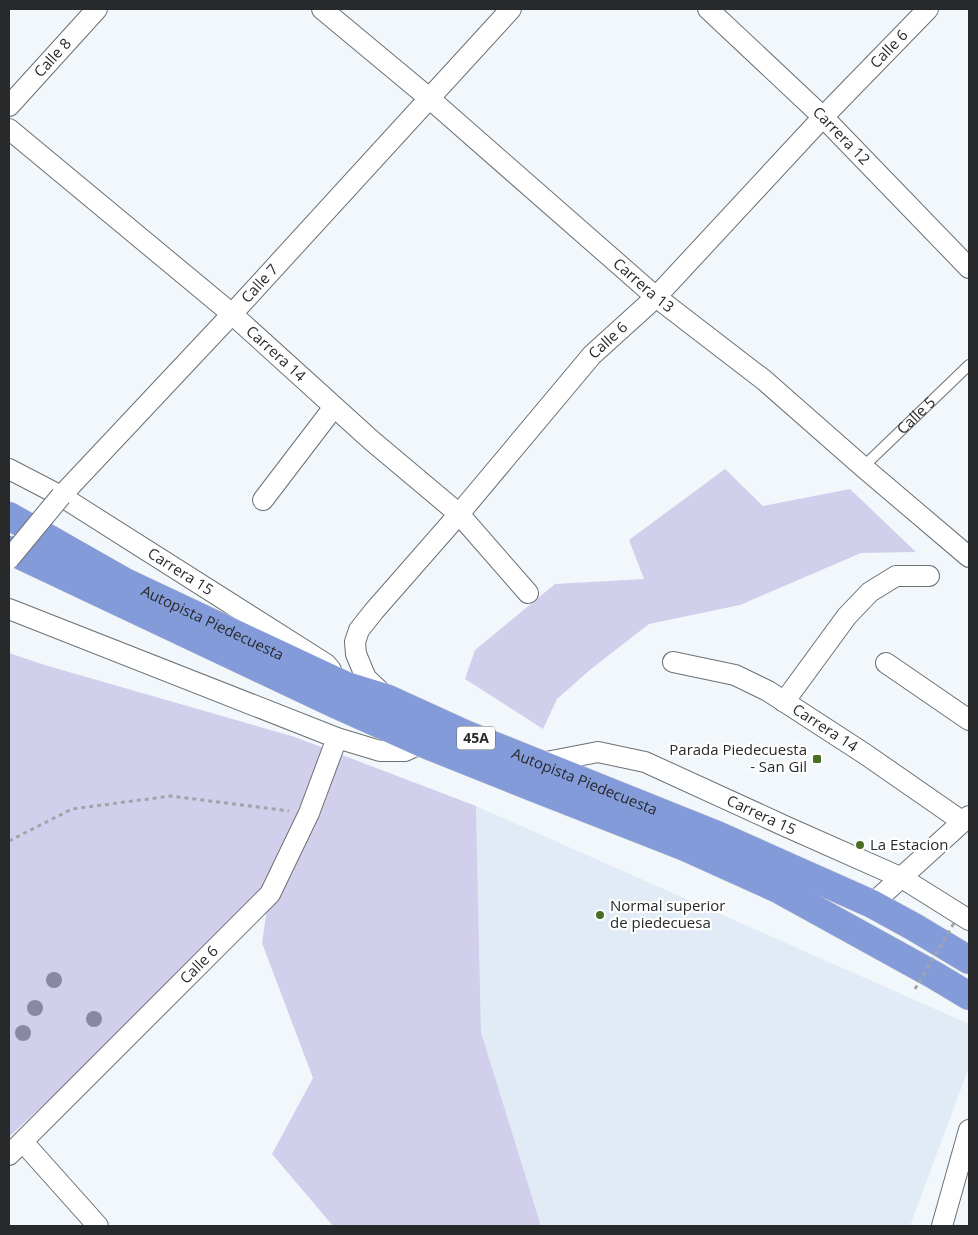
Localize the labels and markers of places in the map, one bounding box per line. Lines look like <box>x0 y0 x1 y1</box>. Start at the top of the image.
place label: Parada Piedecuesta - San Gil <box>669 739 807 776</box>
marker: Parada Piedecuesta - San Gil <box>811 753 823 765</box>
place label: La Estacion <box>870 834 948 854</box>
marker: La Estacion <box>854 839 866 851</box>
place label: Normal superior de piedecuesa <box>610 895 725 932</box>
marker: Normal superior de piedecuesa <box>594 909 606 921</box>

